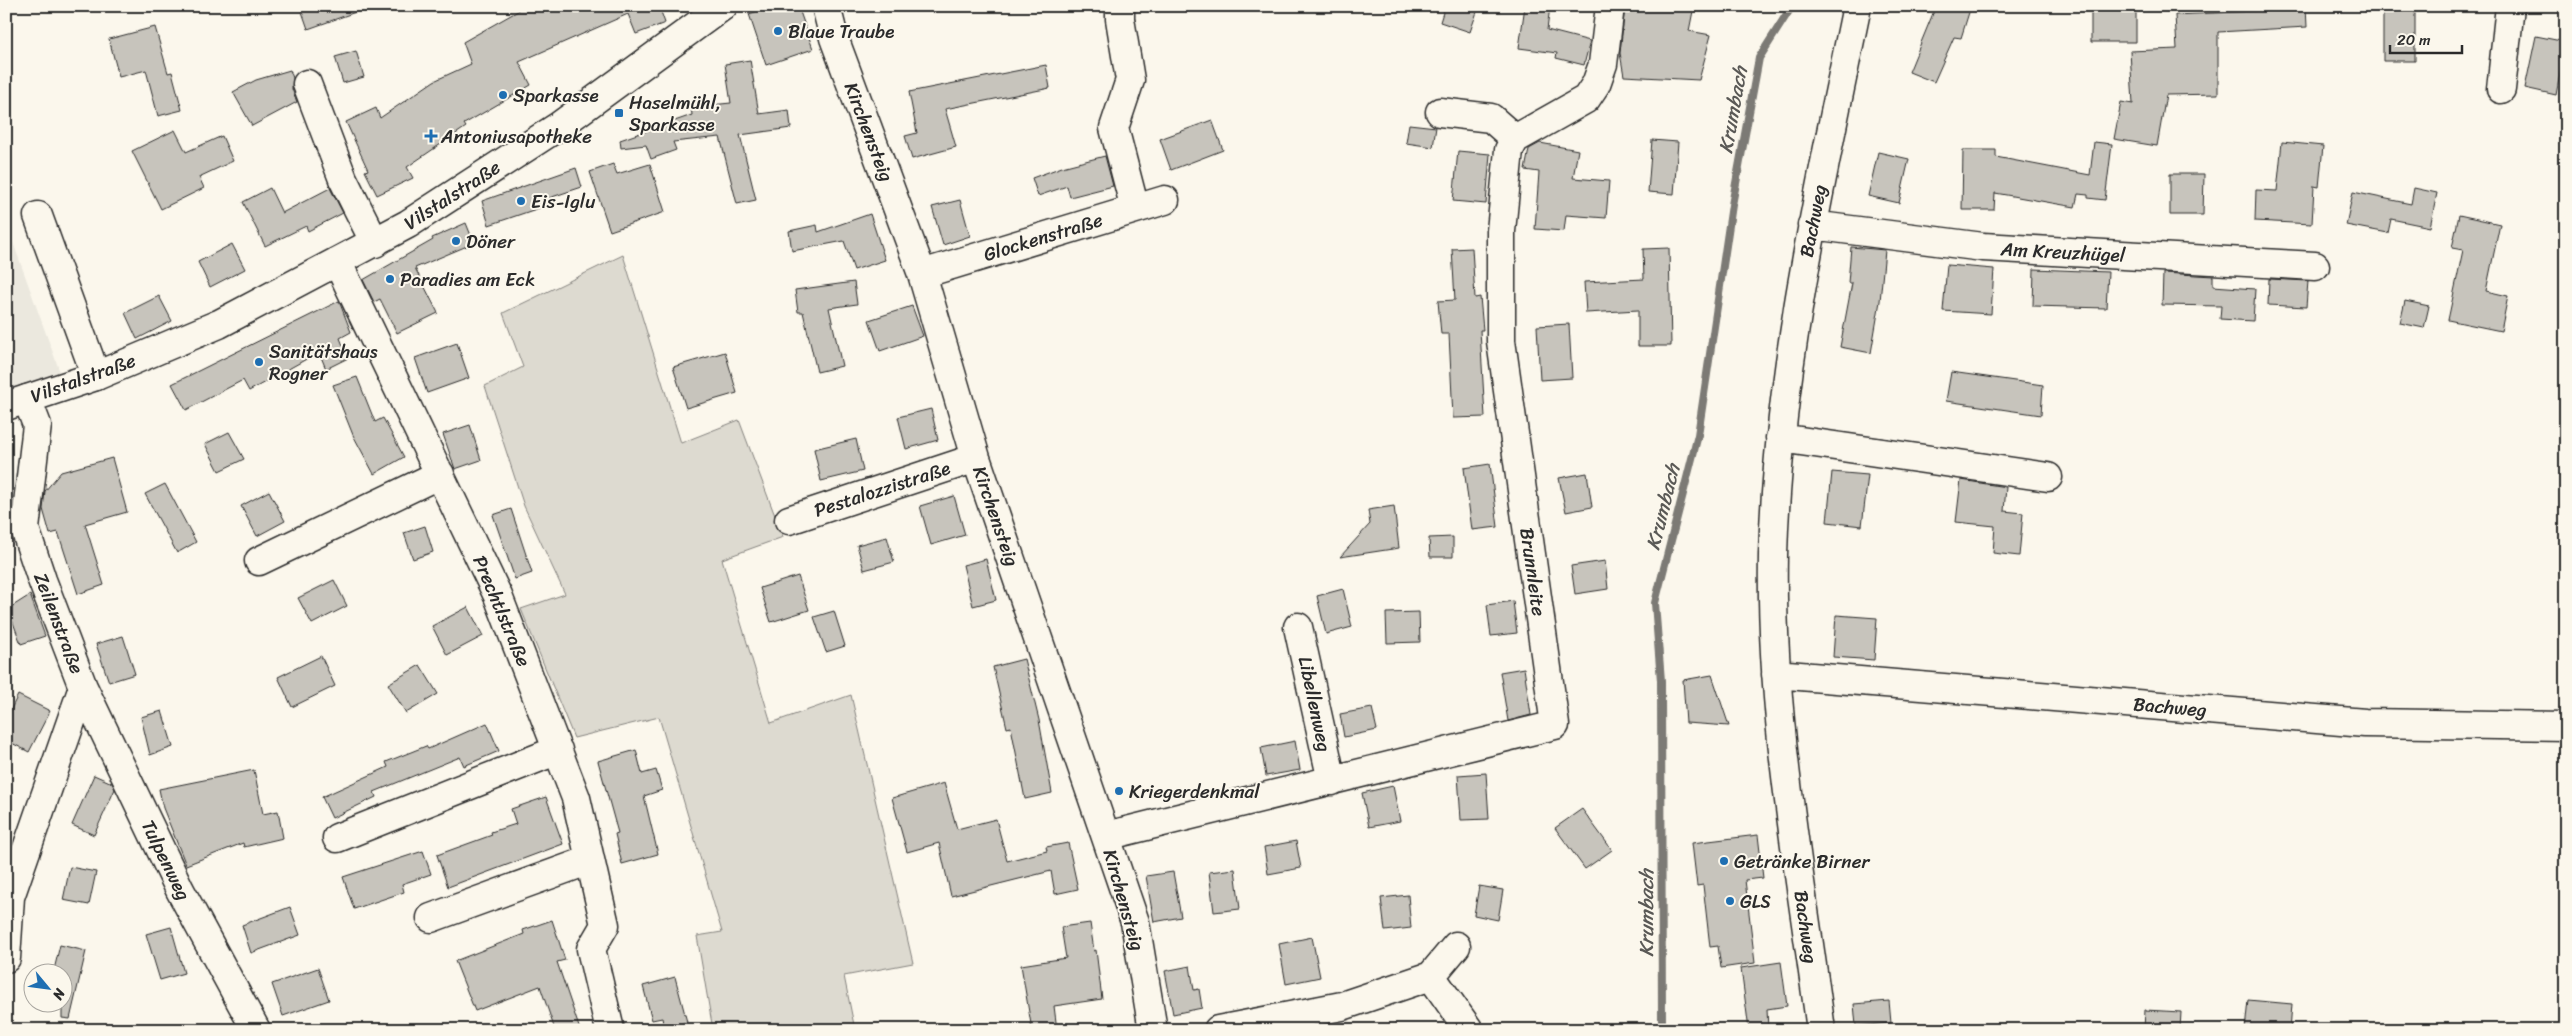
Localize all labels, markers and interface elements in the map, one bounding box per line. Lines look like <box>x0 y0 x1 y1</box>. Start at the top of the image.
place label: Blaue Traube <box>788 15 894 48</box>
scale bar <box>2390 22 2462 54</box>
marker: Blaue Traube <box>772 25 784 37</box>
text: 20 m <box>2397 27 2431 53</box>
water label: Krumbach <box>1708 61 1758 156</box>
street label: Kirchensteig <box>835 77 903 187</box>
place label: Sparkasse <box>513 79 599 112</box>
place label: Haselmühl, Sparkasse <box>629 86 721 141</box>
marker: Sparkasse <box>497 89 509 101</box>
marker: Haselmühl, Sparkasse <box>613 107 625 119</box>
place label: Antoniusapotheke <box>440 120 592 153</box>
marker: Antoniusapotheke <box>425 130 437 142</box>
street label: Vilstalstraße <box>397 151 507 239</box>
street label: Bachweg <box>1790 181 1836 260</box>
place label: Eis-Iglu <box>531 185 595 218</box>
marker: Eis-Iglu <box>515 195 527 207</box>
street label: Glockenstraße <box>979 203 1107 271</box>
place label: Döner <box>466 225 516 258</box>
street label: Am Kreuzhügel <box>1999 232 2127 272</box>
marker: Döner <box>450 235 462 247</box>
place label: Paradies am Eck <box>400 263 535 296</box>
marker: Paradies am Eck <box>384 273 396 285</box>
place label: Sanitätshaus Rogner <box>269 335 378 390</box>
street label: Vilstalstraße <box>26 344 140 412</box>
marker: Sanitätshaus Rogner <box>253 356 265 368</box>
street label: Pestalozzistraße <box>810 451 954 527</box>
water label: Krumbach <box>1635 458 1691 554</box>
street label: Kirchensteig <box>963 461 1029 571</box>
street label: Brunnleite <box>1510 526 1556 619</box>
street label: Prechtlstraße <box>464 550 540 672</box>
street label: Zeilenstraße <box>25 567 94 679</box>
street label: Libellenweg <box>1289 653 1341 755</box>
street label: Bachweg <box>2132 687 2208 727</box>
place label: Kriegerdenkmal <box>1129 775 1260 808</box>
marker: Kriegerdenkmal <box>1113 785 1125 797</box>
street label: Tulpenweg <box>132 814 200 906</box>
street label: Kirchensteig <box>1094 845 1154 955</box>
place label: Getränke Birner <box>1734 845 1870 878</box>
marker: Getränke Birner <box>1718 855 1730 867</box>
water label: Krumbach <box>1629 867 1664 957</box>
place label: GLS <box>1740 885 1771 918</box>
street label: Bachweg <box>1785 888 1828 966</box>
marker: GLS <box>1724 895 1736 907</box>
north arrow <box>22 964 72 1014</box>
text: N <box>46 983 73 1005</box>

